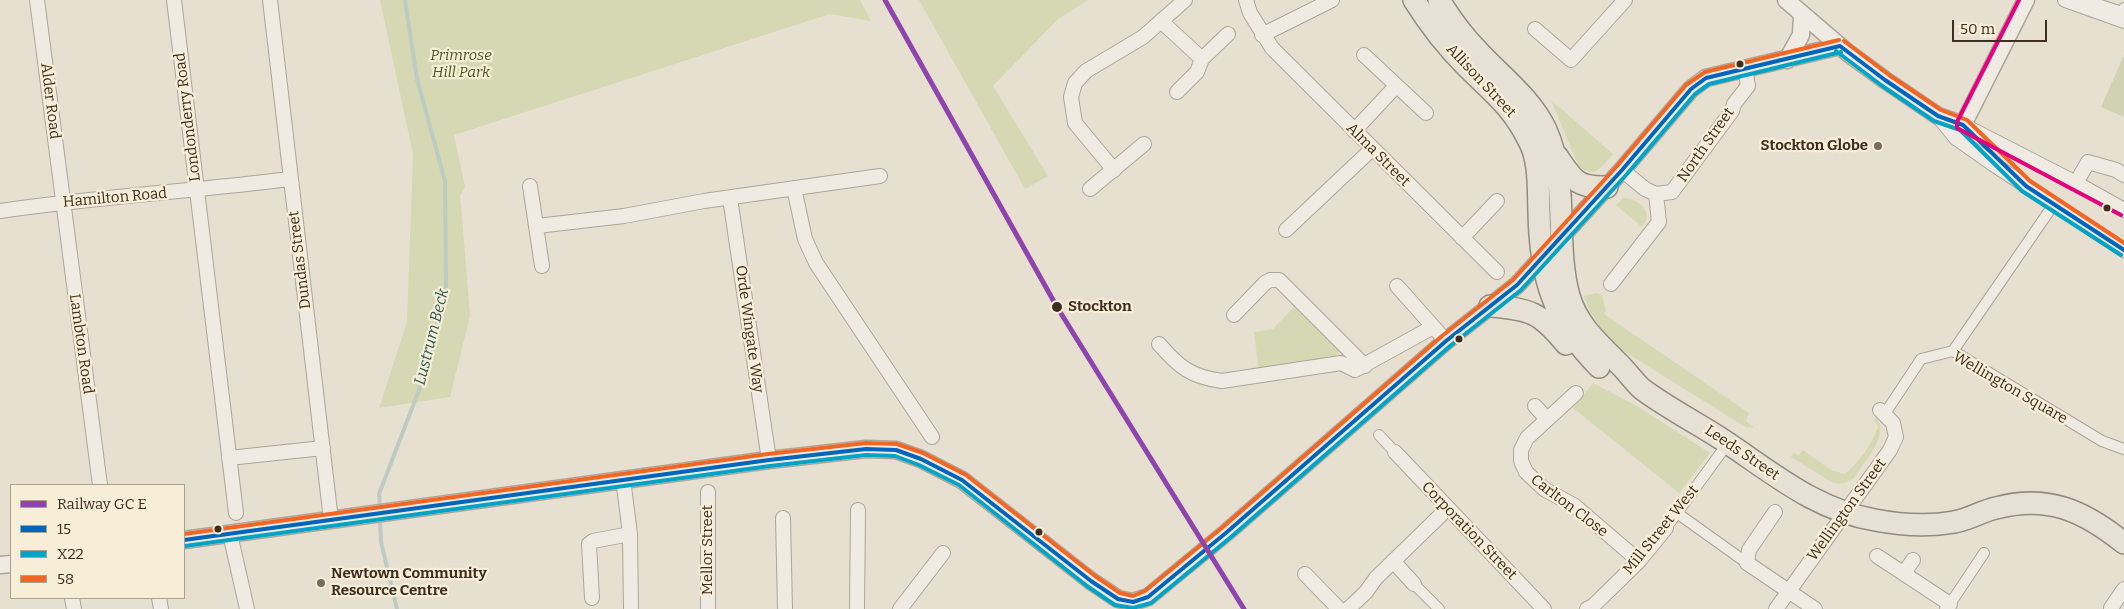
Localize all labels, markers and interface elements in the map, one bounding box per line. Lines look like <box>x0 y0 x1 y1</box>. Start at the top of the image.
scale bar <box>1954 10 2049 42</box>
text: 50 m <box>1960 20 1995 38</box>
street label: Allison Street <box>1442 40 1520 122</box>
park label: Primrose Hill Park <box>430 47 492 82</box>
street label: Londonderry Road <box>171 51 205 183</box>
unlabelled marker <box>1735 59 1745 69</box>
street label: Alder Road <box>36 62 64 140</box>
street label: North Street <box>1674 104 1738 186</box>
street label: Alma Street <box>1342 119 1414 191</box>
place label: Stockton Globe <box>1761 137 1868 155</box>
marker: Stockton Globe <box>1872 140 1884 152</box>
street label: Hamilton Road <box>62 184 168 212</box>
unlabelled marker <box>2102 203 2112 213</box>
street label: Dundas Street <box>285 210 315 310</box>
street label: Orde Wingate Way <box>731 264 767 394</box>
water label: Lustrum Beck <box>411 287 453 387</box>
street label: Lambton Road <box>65 293 97 395</box>
place label: Stockton <box>1068 298 1132 316</box>
marker: Stockton <box>1050 300 1064 314</box>
unlabelled marker <box>1454 334 1464 344</box>
street label: Wellington Square <box>1950 348 2070 428</box>
street label: Leeds Street <box>1701 422 1783 484</box>
street label: Wellington Street <box>1804 455 1890 565</box>
street label: Carlton Close <box>1527 471 1611 541</box>
street label: Corporation Street <box>1418 478 1520 584</box>
street label: Mill Street West <box>1619 482 1703 578</box>
legend <box>10 484 185 599</box>
text: Railway GC E <box>57 495 147 513</box>
street label: Mellor Street <box>699 505 717 595</box>
text: 15 <box>57 520 71 538</box>
unlabelled marker <box>213 524 223 534</box>
unlabelled marker <box>1034 527 1044 537</box>
text: X22 <box>57 545 84 563</box>
place label: Newtown Community Resource Centre <box>331 565 487 600</box>
text: 58 <box>57 570 74 588</box>
marker: Newtown Community Resource Centre <box>315 577 327 589</box>

